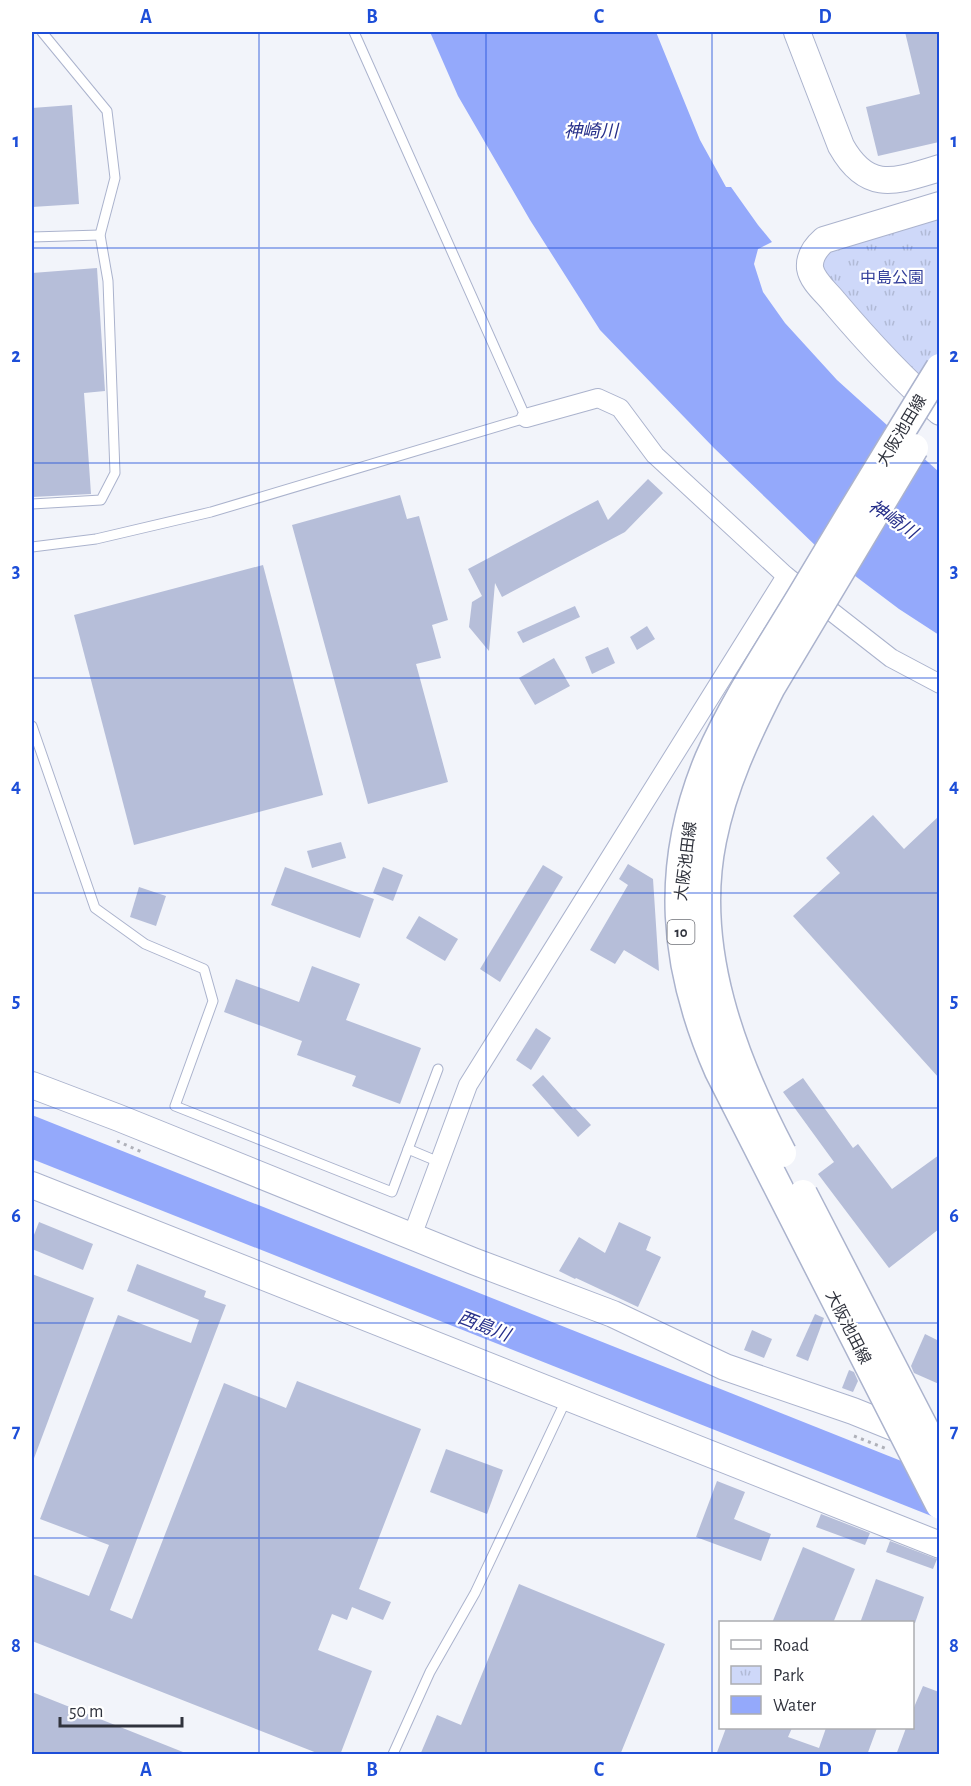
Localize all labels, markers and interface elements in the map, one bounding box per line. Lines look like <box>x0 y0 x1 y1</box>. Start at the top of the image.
text: A <box>140 7 152 27</box>
text: B <box>366 7 378 27</box>
text: C <box>594 7 605 27</box>
text: D <box>818 7 832 27</box>
water label: 神崎川 <box>564 121 620 141</box>
text: 1 <box>12 131 20 151</box>
text: 1 <box>950 131 958 151</box>
park label: 中島公園 <box>860 269 924 286</box>
text: 2 <box>11 346 21 366</box>
text: 2 <box>949 346 959 366</box>
street label: 大阪池田線 <box>874 392 929 469</box>
water label: 神崎川 <box>865 496 923 544</box>
text: 3 <box>12 561 20 581</box>
text: 3 <box>950 561 958 581</box>
text: 4 <box>11 776 21 796</box>
text: 4 <box>949 776 959 796</box>
street label: 大阪池田線 <box>672 820 699 902</box>
road number: 10 <box>668 920 694 944</box>
text: 5 <box>12 991 20 1011</box>
text: 5 <box>950 991 958 1011</box>
text: 6 <box>11 1206 21 1226</box>
text: 6 <box>949 1206 959 1226</box>
street label: 大阪池田線 <box>823 1288 874 1367</box>
water label: 西島川 <box>455 1307 515 1346</box>
text: 7 <box>12 1421 21 1441</box>
text: 7 <box>950 1421 959 1441</box>
legend <box>719 1621 914 1729</box>
text: 8 <box>11 1636 21 1656</box>
text: 8 <box>949 1636 959 1656</box>
text: Road <box>773 1637 809 1655</box>
text: Park <box>773 1667 805 1685</box>
scale bar <box>60 1690 182 1728</box>
text: Water <box>773 1697 816 1715</box>
text: 50 m <box>69 1703 103 1721</box>
text: A <box>140 1760 152 1780</box>
text: B <box>366 1760 378 1780</box>
text: C <box>594 1760 605 1780</box>
text: D <box>818 1760 832 1780</box>

